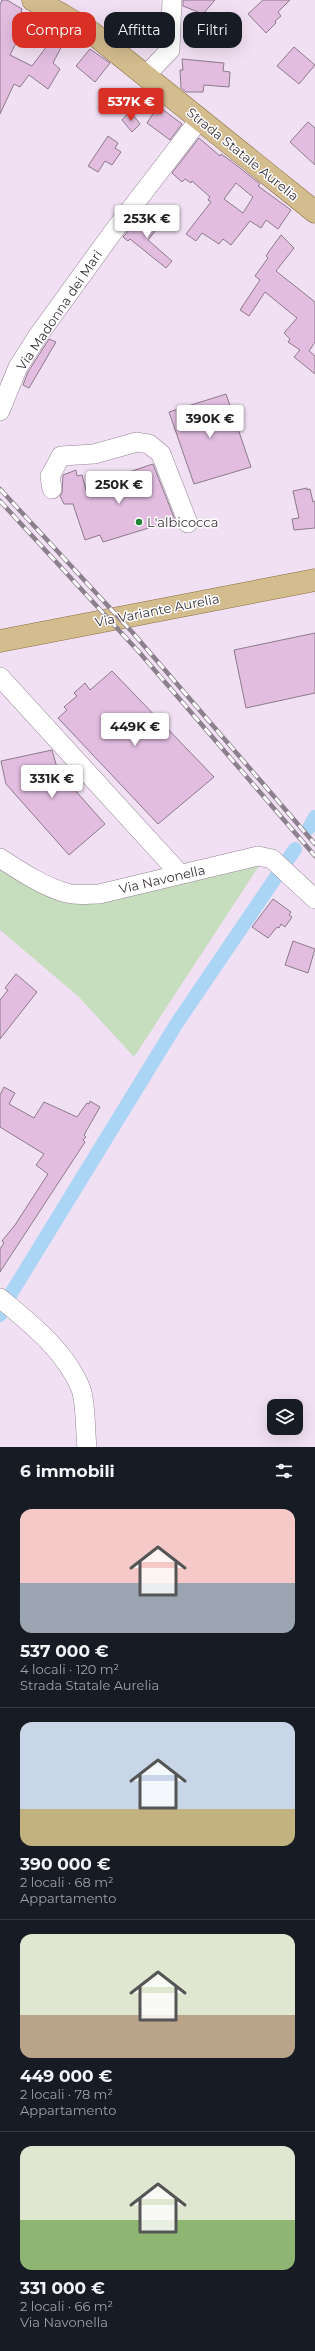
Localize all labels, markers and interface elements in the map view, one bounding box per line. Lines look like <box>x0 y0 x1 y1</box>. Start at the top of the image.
chip: Compra <box>12 12 96 48</box>
chip: Affitta <box>104 12 175 48</box>
chip: Filtri <box>183 12 242 48</box>
pin: 537K € <box>98 88 164 122</box>
text: 537K € <box>107 93 155 109</box>
street label: Strada Statale Aurelia <box>184 104 302 204</box>
pin: 253K € <box>114 205 180 239</box>
text: 253K € <box>124 210 170 226</box>
street label: Via Madonna dei Mari <box>13 247 105 373</box>
pin: 390K € <box>177 405 243 439</box>
text: 390K € <box>186 410 234 426</box>
pin: 250K € <box>86 471 152 505</box>
text: 250K € <box>95 476 143 492</box>
place label: L'albicocca <box>147 514 218 530</box>
marker: L'albicocca <box>134 517 144 527</box>
street label: Via Variante Aurelia <box>93 590 221 630</box>
pin: 449K € <box>102 713 168 747</box>
text: 449K € <box>110 718 160 734</box>
pin: 331K € <box>19 765 85 799</box>
text: 331K € <box>30 770 74 786</box>
street label: Via Navonella <box>117 861 207 897</box>
map controls <box>267 1399 303 1435</box>
button: layers <box>267 1399 303 1435</box>
icon: filters <box>273 1460 295 1482</box>
text: 6 immobili <box>20 1461 115 1481</box>
icon: home <box>122 1535 194 1607</box>
text: 537 000 € <box>20 1641 109 1661</box>
text: 4 locali · 120 m² <box>20 1661 119 1677</box>
text: Strada Statale Aurelia <box>20 1677 159 1693</box>
icon: home <box>122 1748 194 1820</box>
text: 390 000 € <box>20 1854 110 1874</box>
text: 2 locali · 68 m² <box>20 1874 114 1890</box>
text: Appartamento <box>20 1890 116 1906</box>
icon: home <box>122 1960 194 2032</box>
text: 449 000 € <box>20 2066 112 2086</box>
text: 2 locali · 78 m² <box>20 2086 113 2102</box>
text: Appartamento <box>20 2102 116 2118</box>
icon: home <box>122 2172 194 2244</box>
text: 331 000 € <box>20 2278 105 2298</box>
text: 2 locali · 66 m² <box>20 2298 113 2314</box>
text: Via Navonella <box>20 2314 108 2330</box>

